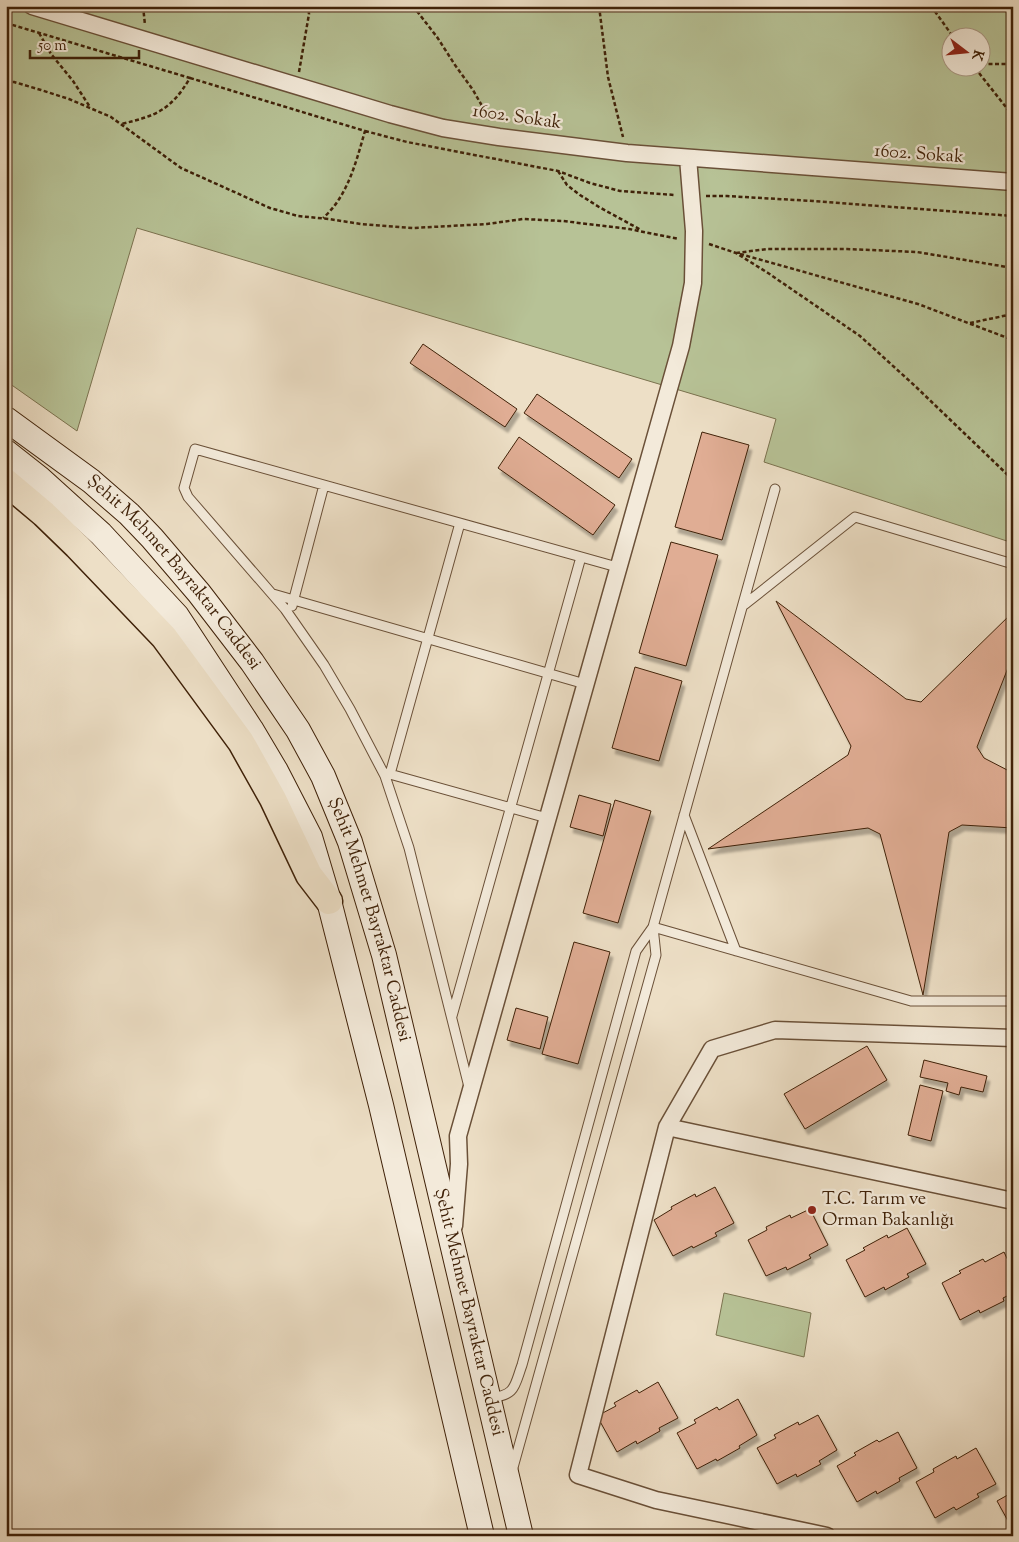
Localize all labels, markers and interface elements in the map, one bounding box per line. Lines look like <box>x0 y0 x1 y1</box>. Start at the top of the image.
scale bar <box>30 28 139 60</box>
north arrow <box>942 28 992 78</box>
text: 50 m <box>37 36 67 57</box>
text: K <box>965 47 988 63</box>
street label: 1602. Sokak <box>471 99 563 137</box>
street label: 1602. Sokak <box>873 139 965 171</box>
street label: Şehit Mehmet Bayraktar Caddesi <box>80 469 267 676</box>
street label: Şehit Mehmet Bayraktar Caddesi <box>320 794 417 1045</box>
street label: Şehit Mehmet Bayraktar Caddesi <box>426 1186 510 1439</box>
place label: T.C. Tarım ve Orman Bakanlığı <box>822 1187 954 1234</box>
marker: T.C. Tarım ve Orman Bakanlığı <box>806 1204 818 1216</box>

